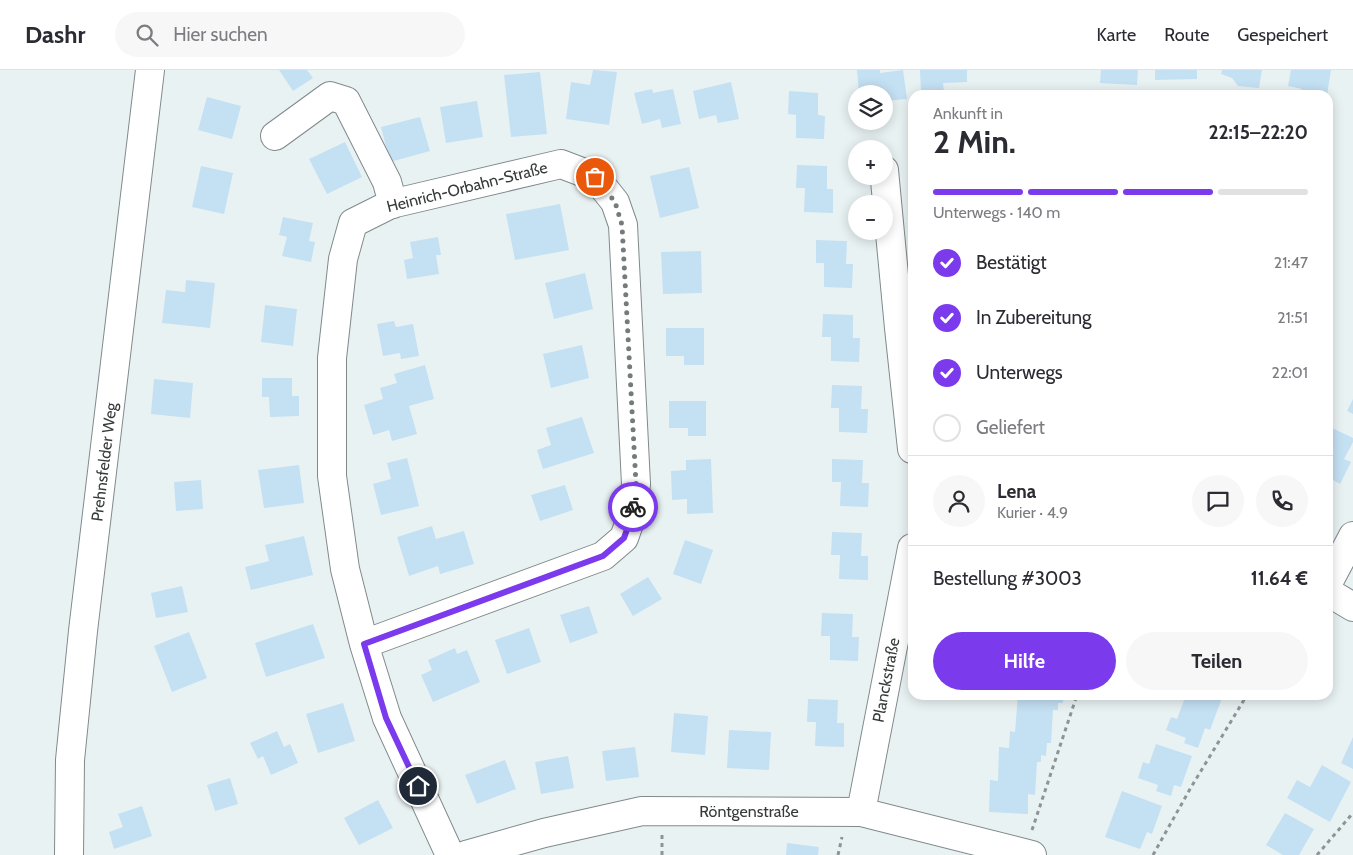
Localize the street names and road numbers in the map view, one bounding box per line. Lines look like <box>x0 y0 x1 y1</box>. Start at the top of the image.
street label: Heinrich-Orbahn-Straße <box>385 158 549 216</box>
street label: Prehnsfelder Weg <box>87 400 121 523</box>
street label: Planckstraße <box>868 636 904 724</box>
street label: Röntgenstraße <box>699 802 799 821</box>

